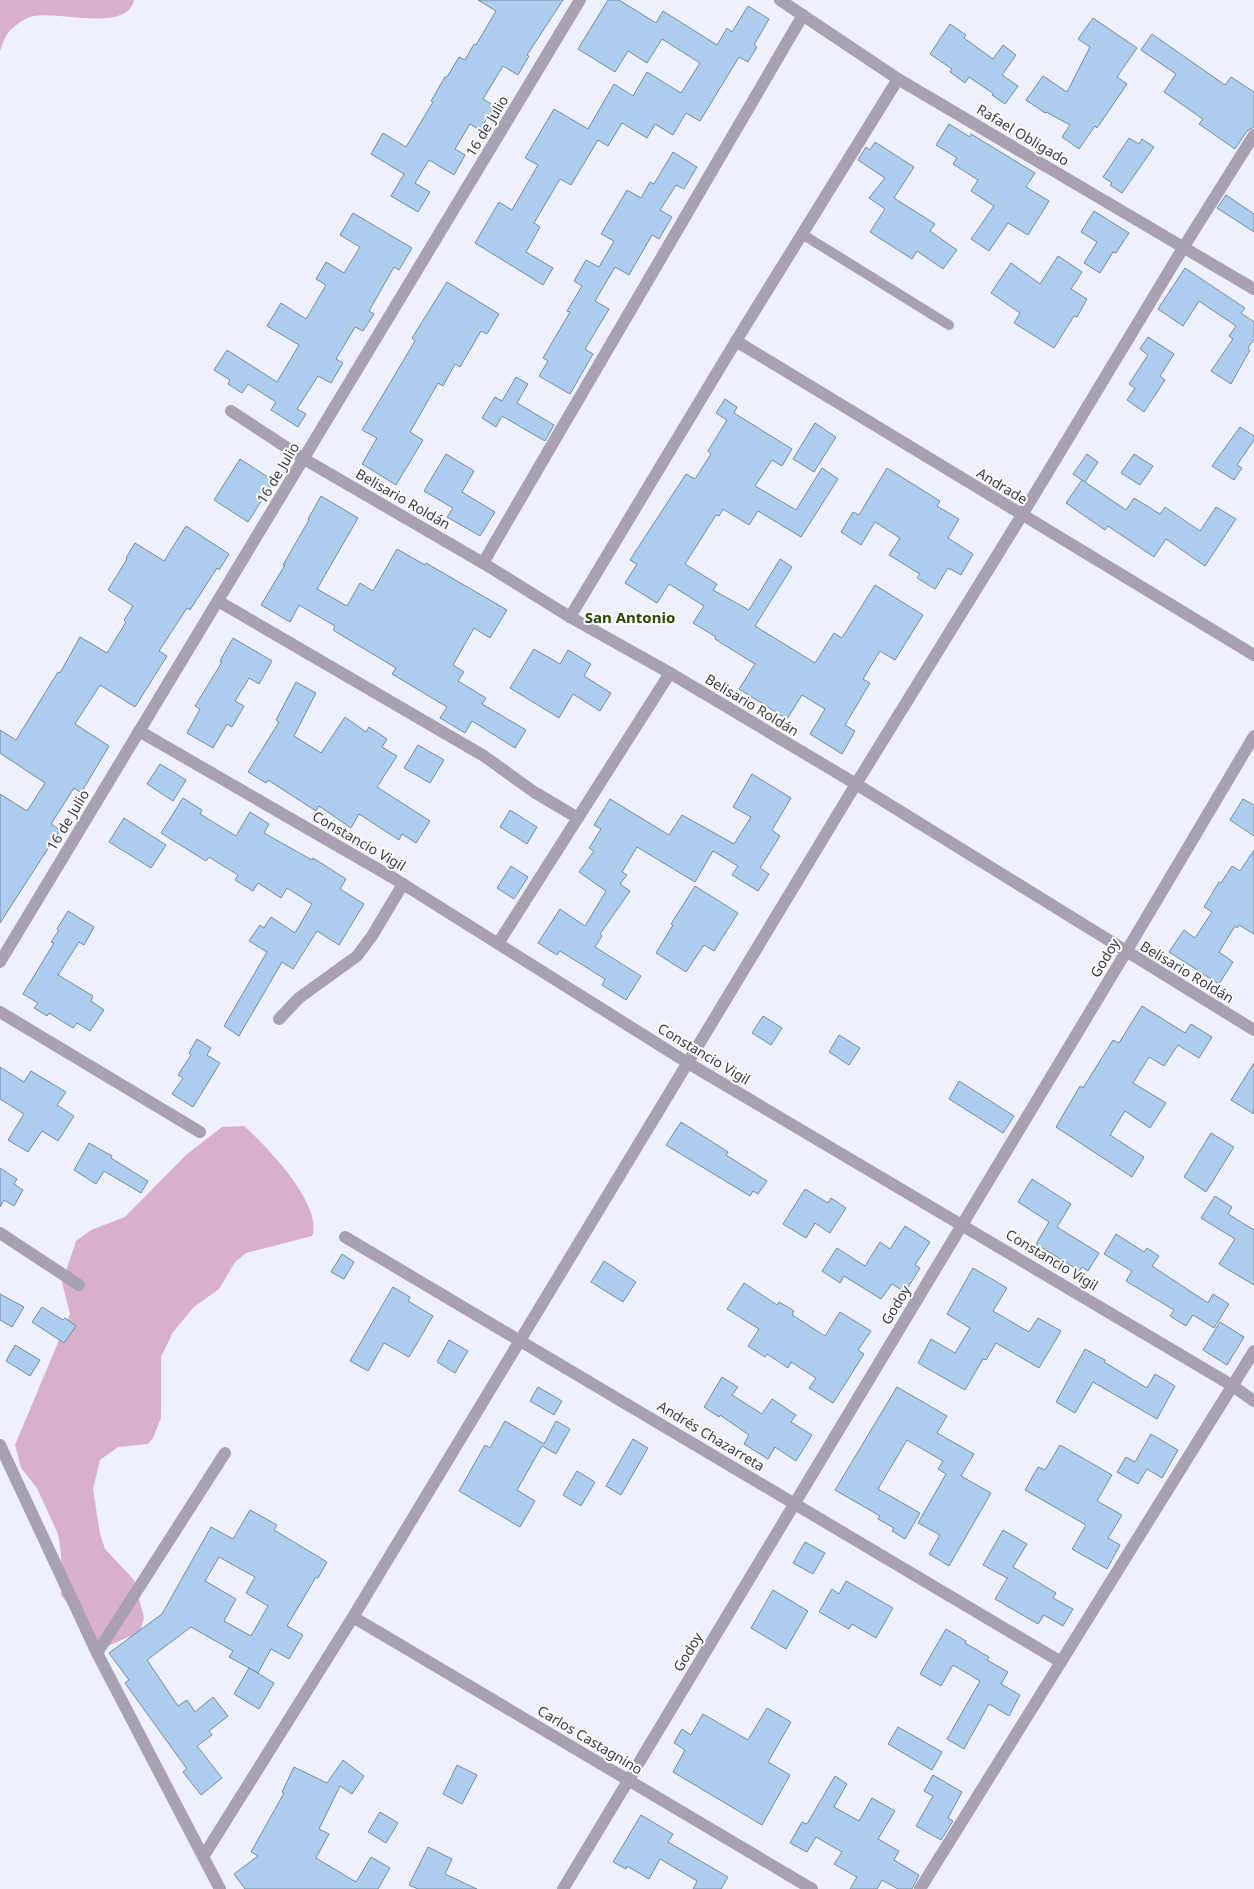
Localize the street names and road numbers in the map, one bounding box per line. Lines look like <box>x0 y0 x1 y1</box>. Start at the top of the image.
street label: 16 de Julio <box>461 92 512 160</box>
street label: Rafael Obligado <box>973 99 1073 170</box>
street label: 16 de Julio <box>252 439 303 507</box>
street label: Andrade <box>973 463 1031 508</box>
street label: Belisario Roldán <box>353 464 454 533</box>
street label: Belisario Roldán <box>702 669 803 740</box>
street label: 16 de Julio <box>42 786 93 854</box>
street label: Constancio Vigil <box>309 806 409 875</box>
street label: Godoy <box>1085 934 1124 981</box>
street label: Belisario Roldán <box>1137 936 1238 1007</box>
street label: Constancio Vigil <box>655 1019 754 1089</box>
street label: Constancio Vigil <box>1003 1225 1102 1295</box>
street label: Godoy <box>876 1281 915 1328</box>
street label: Andrés Chazarreta <box>654 1396 768 1475</box>
street label: Godoy <box>668 1628 707 1675</box>
street label: Carlos Castagnino <box>534 1701 646 1778</box>

